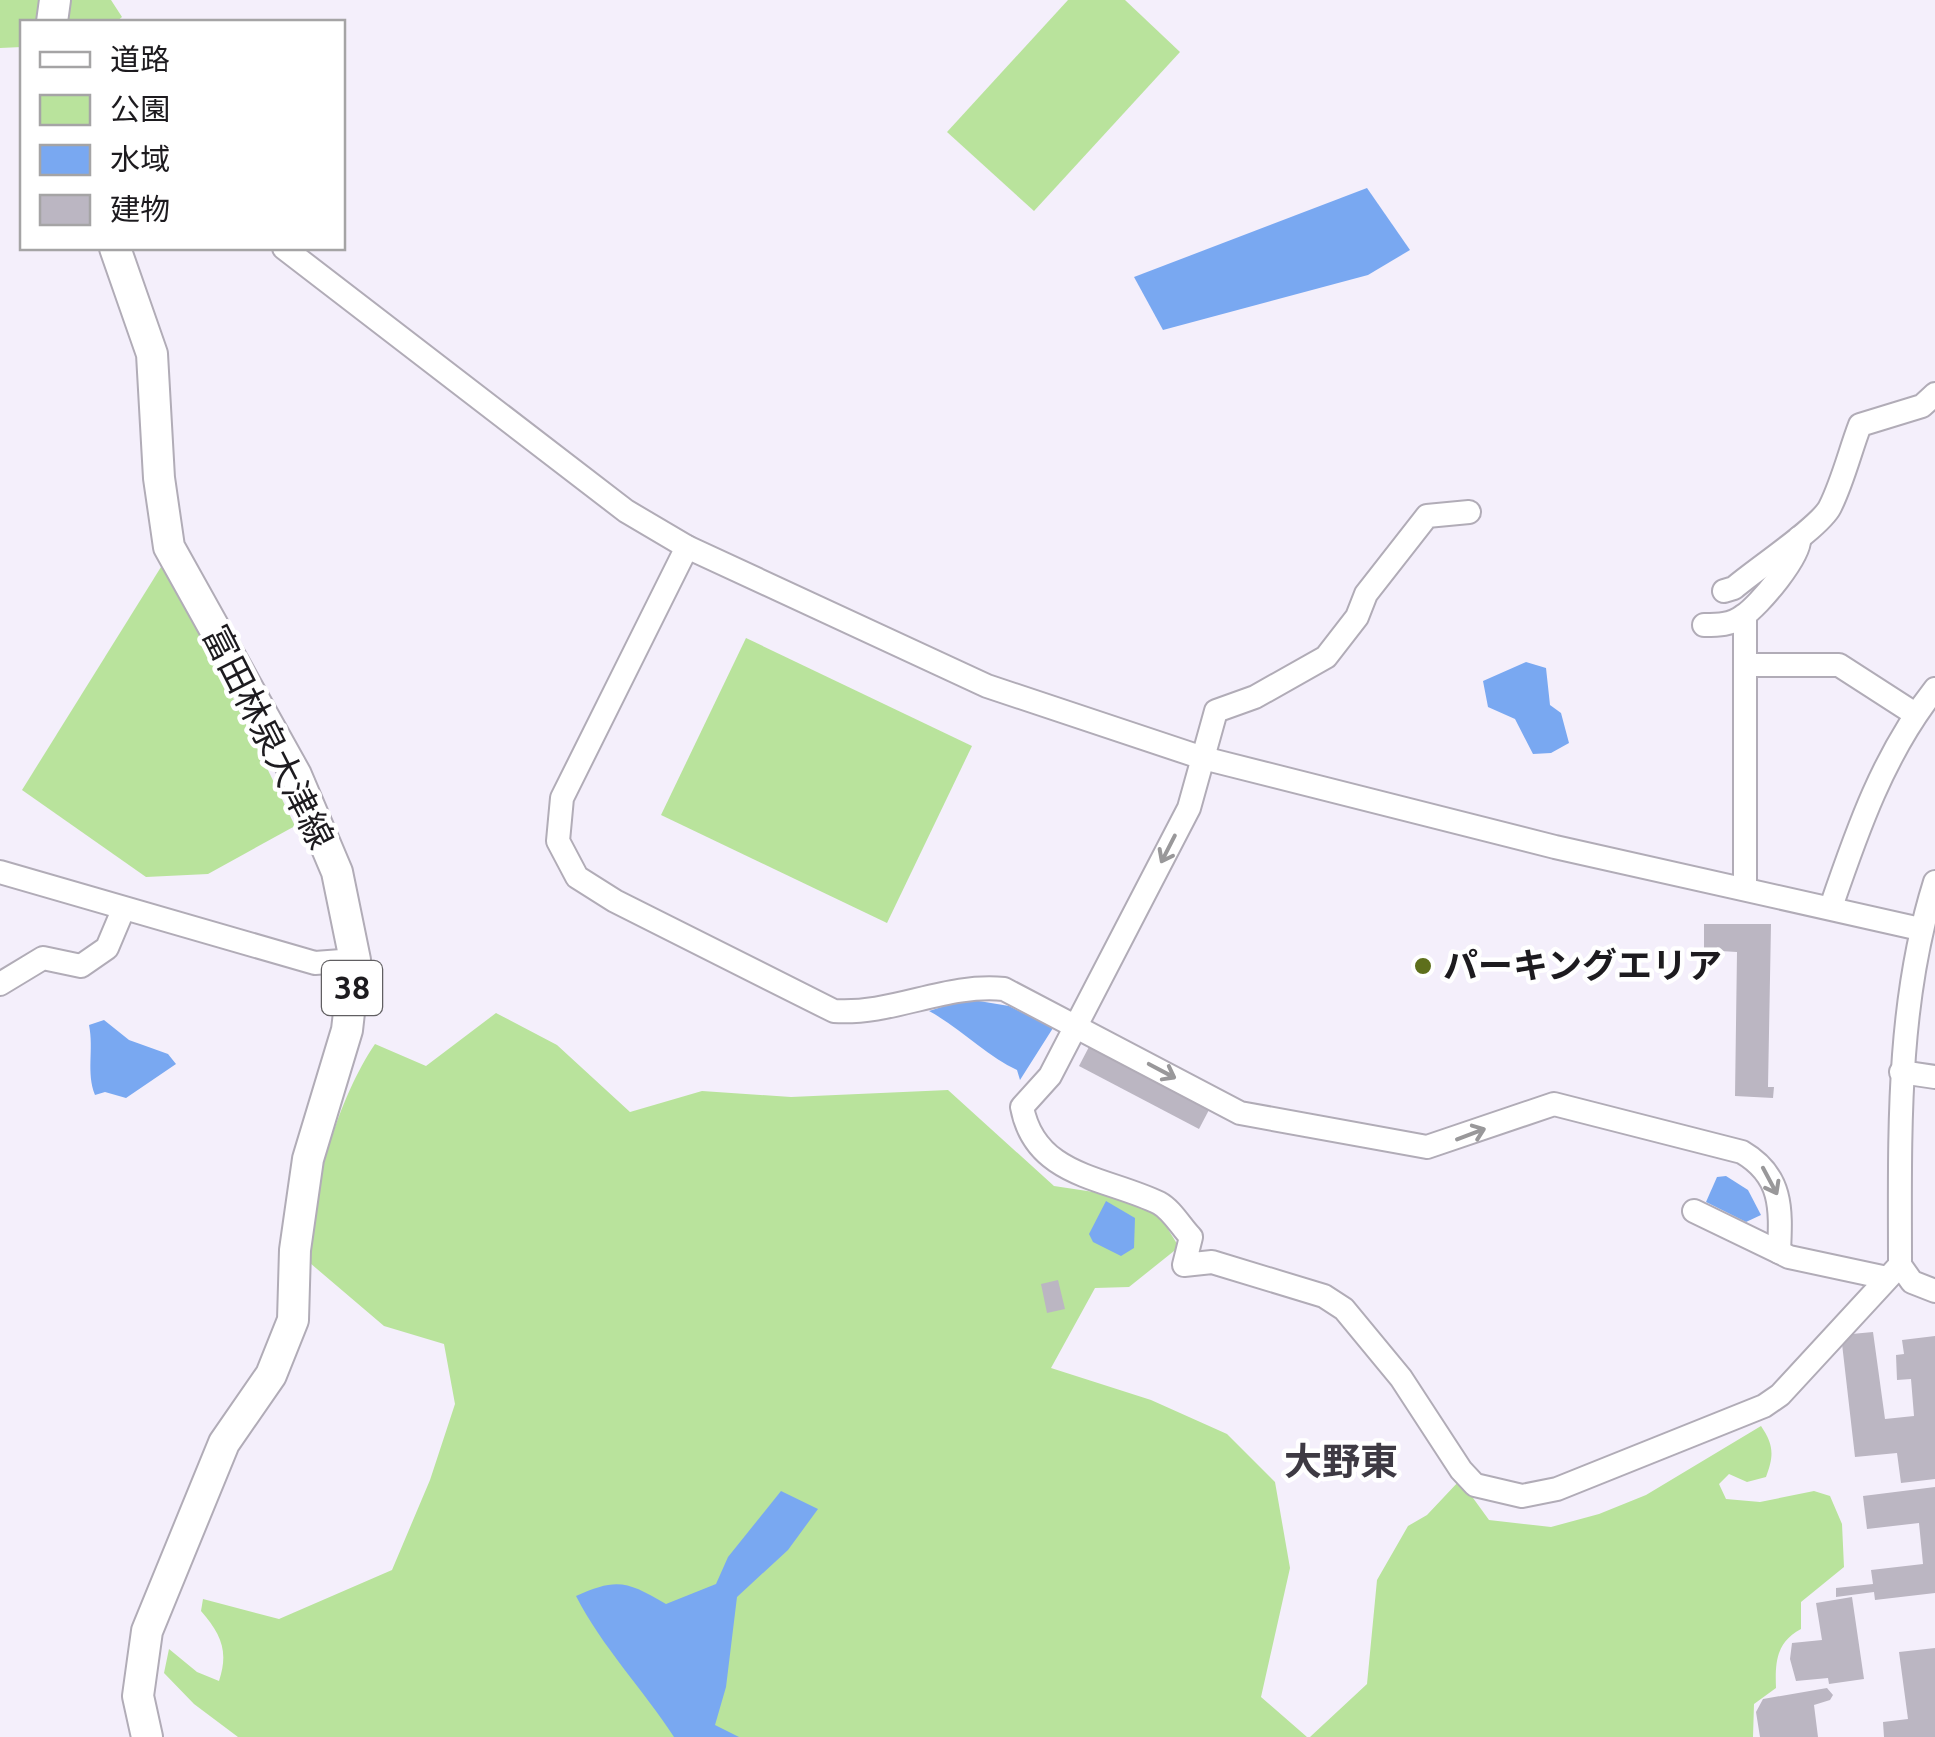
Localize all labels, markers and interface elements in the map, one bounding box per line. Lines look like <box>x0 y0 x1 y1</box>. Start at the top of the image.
legend <box>20 20 345 250</box>
text: 道路 <box>110 42 170 76</box>
text: 公園 <box>110 92 170 126</box>
text: 水域 <box>110 142 170 176</box>
text: 建物 <box>110 192 170 226</box>
street label: 富田林泉大津線 <box>195 618 342 855</box>
one-way arrow <box>1157 833 1177 863</box>
place label: パーキングエリア <box>1443 945 1722 985</box>
marker: パーキングエリア <box>1412 955 1434 977</box>
road number: 38 <box>322 961 382 1015</box>
one-way arrow <box>1147 1061 1177 1081</box>
one-way arrow <box>1456 1123 1486 1141</box>
one-way arrow <box>1761 1166 1781 1195</box>
district label: 大野東 <box>1284 1440 1398 1482</box>

